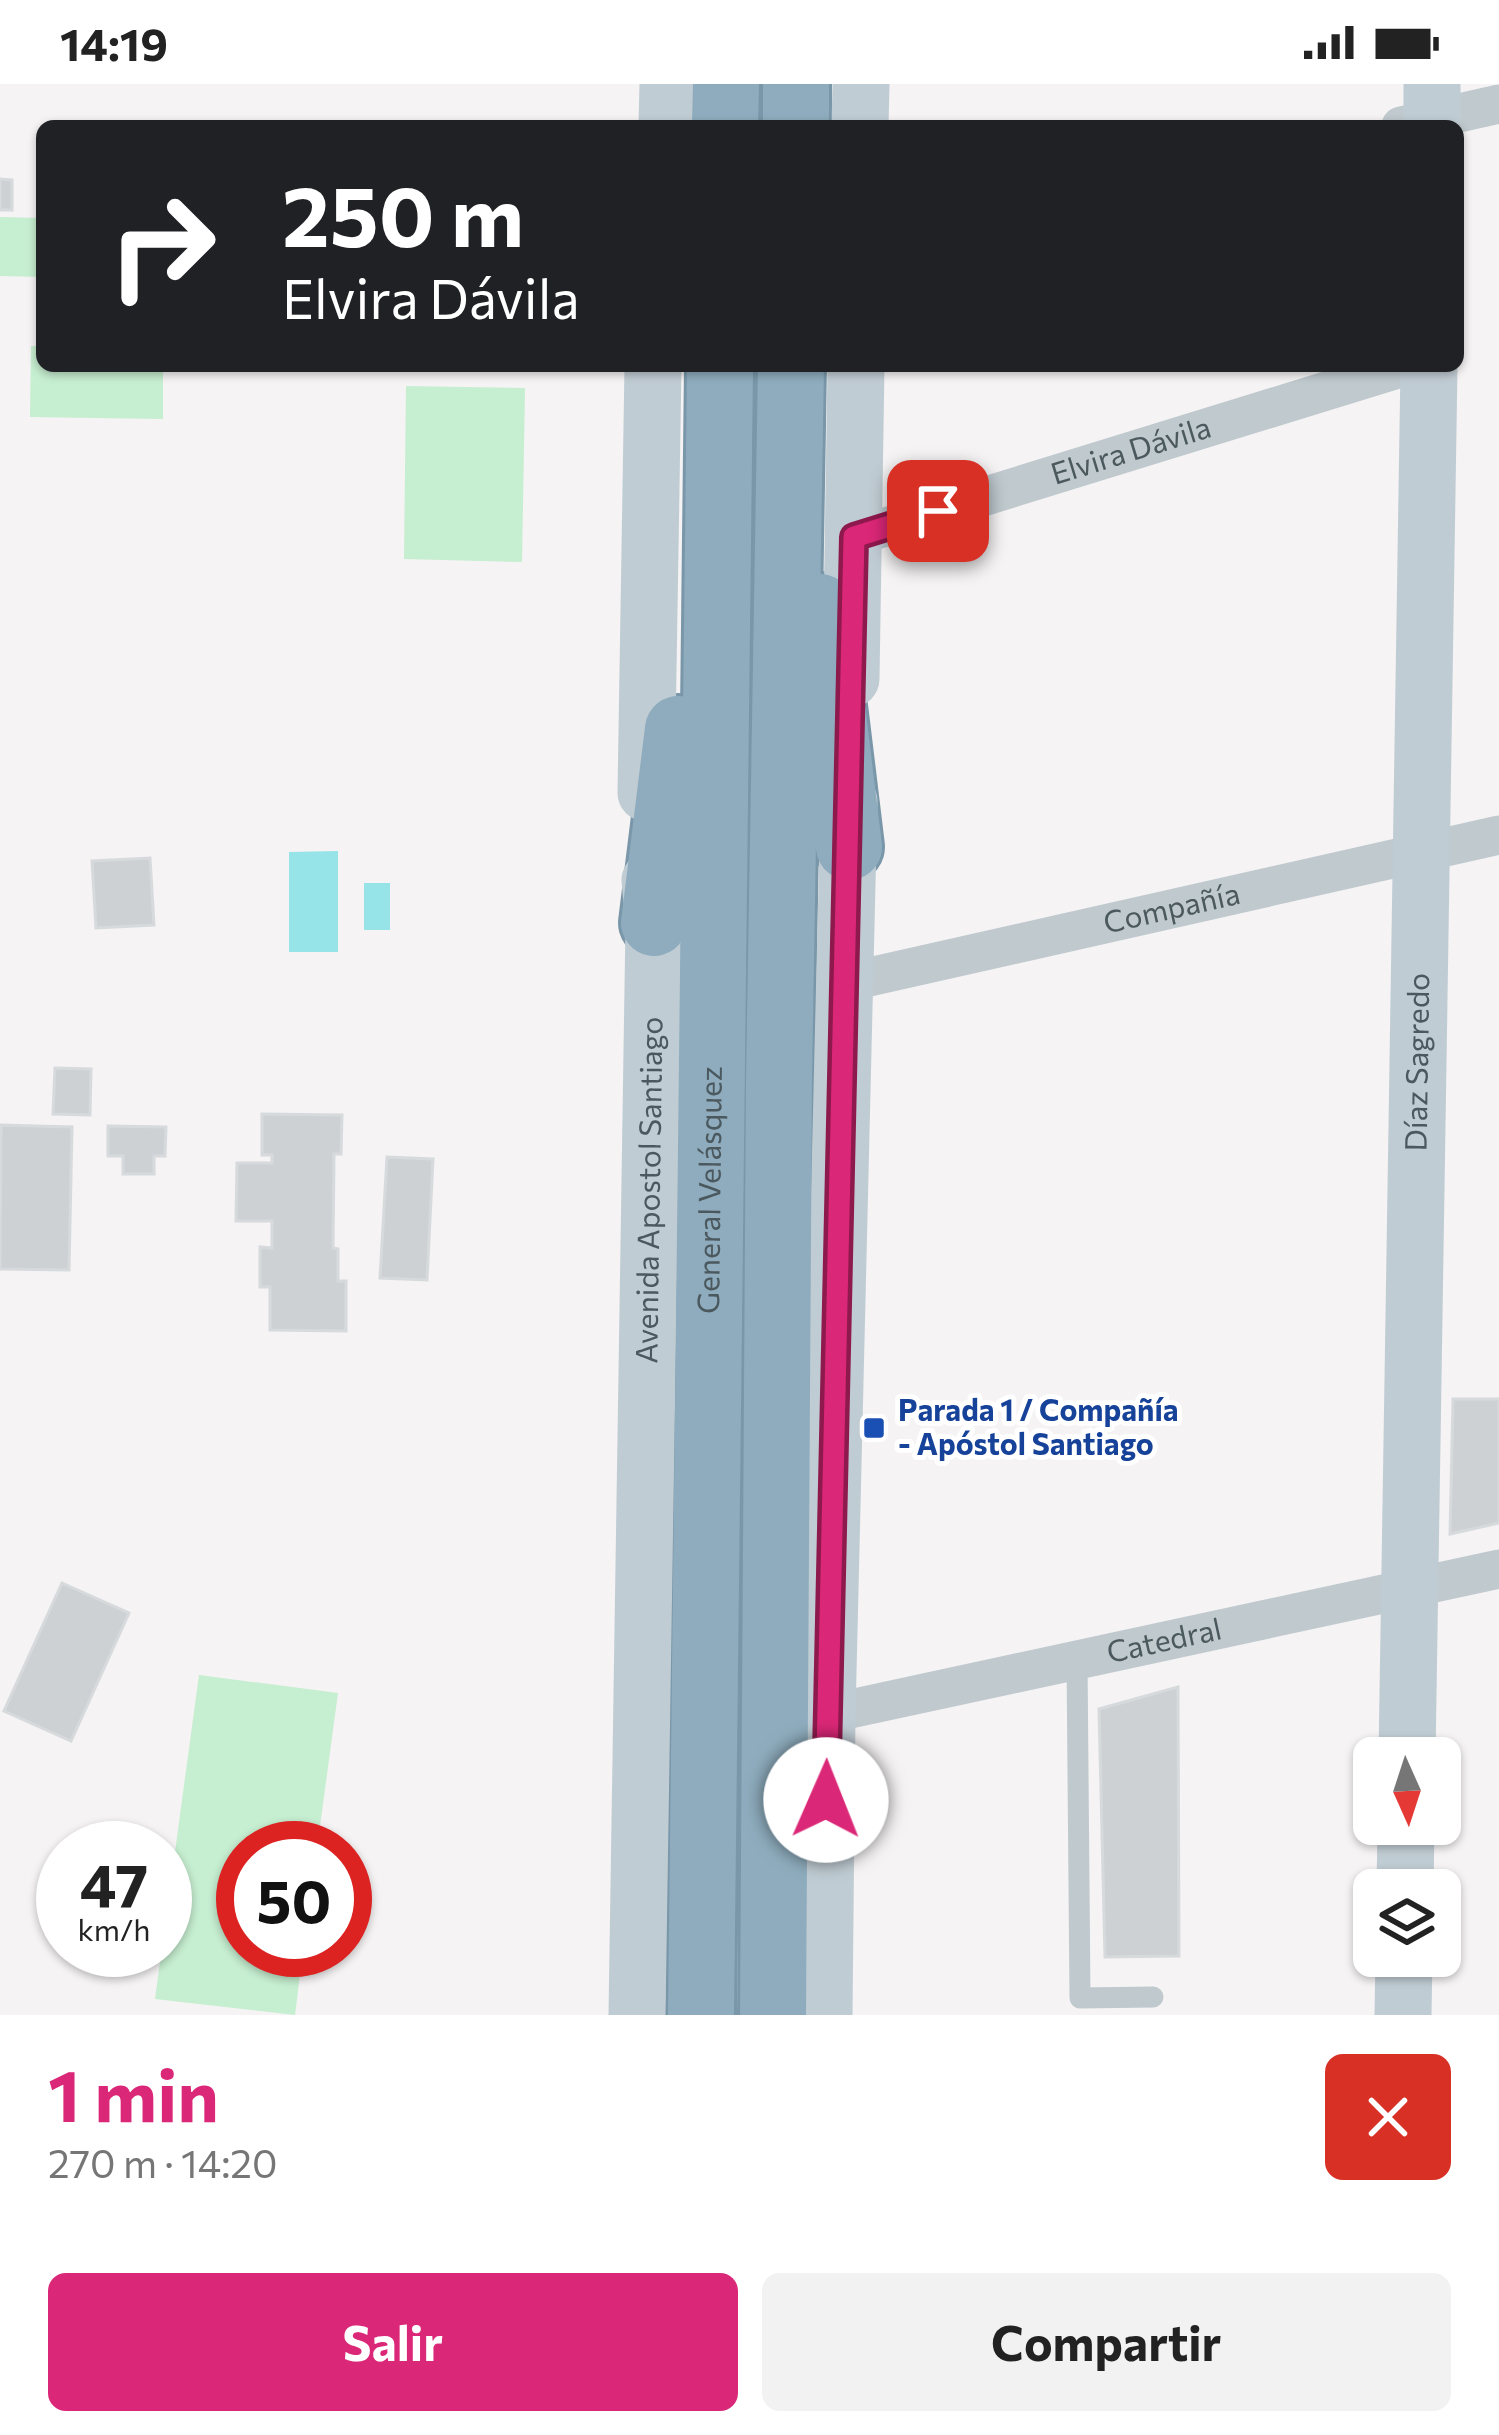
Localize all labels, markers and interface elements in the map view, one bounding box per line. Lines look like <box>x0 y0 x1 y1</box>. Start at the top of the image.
text: 14:19 <box>60 15 168 70</box>
text: 250 m <box>282 162 524 264</box>
icon: right <box>84 168 240 324</box>
text: Elvira Dávila <box>282 264 580 330</box>
street label: Elvira Dávila <box>1046 407 1215 491</box>
pin <box>887 460 989 562</box>
icon: arrive <box>905 478 971 544</box>
street label: Compañía <box>1100 873 1243 940</box>
street label: Díaz Sagredo <box>1396 973 1435 1152</box>
street label: Avenida Apostol Santiago <box>626 1016 669 1364</box>
street label: General Velásquez <box>688 1066 728 1314</box>
place label: Parada 1 / Compañía - Apóstol Santiago <box>898 1390 1179 1461</box>
marker: Parada 1 / Compañía - Apóstol Santiago <box>861 1415 887 1441</box>
street label: Catedral <box>1103 1608 1225 1669</box>
position arrow <box>763 1737 889 1863</box>
north arrow <box>1353 1737 1461 1845</box>
map controls <box>1353 1737 1461 1977</box>
speed limit sign: 50 <box>216 1821 372 1977</box>
text: 47 <box>80 1847 148 1920</box>
button: layers <box>1353 1869 1461 1977</box>
text: km/h <box>78 1910 150 1947</box>
text: 1 min <box>48 2049 219 2137</box>
button: close <box>1325 2054 1451 2180</box>
text: 270 m · 14:20 <box>48 2138 277 2186</box>
button: Salir <box>48 2273 738 2411</box>
button: Compartir <box>762 2273 1451 2411</box>

